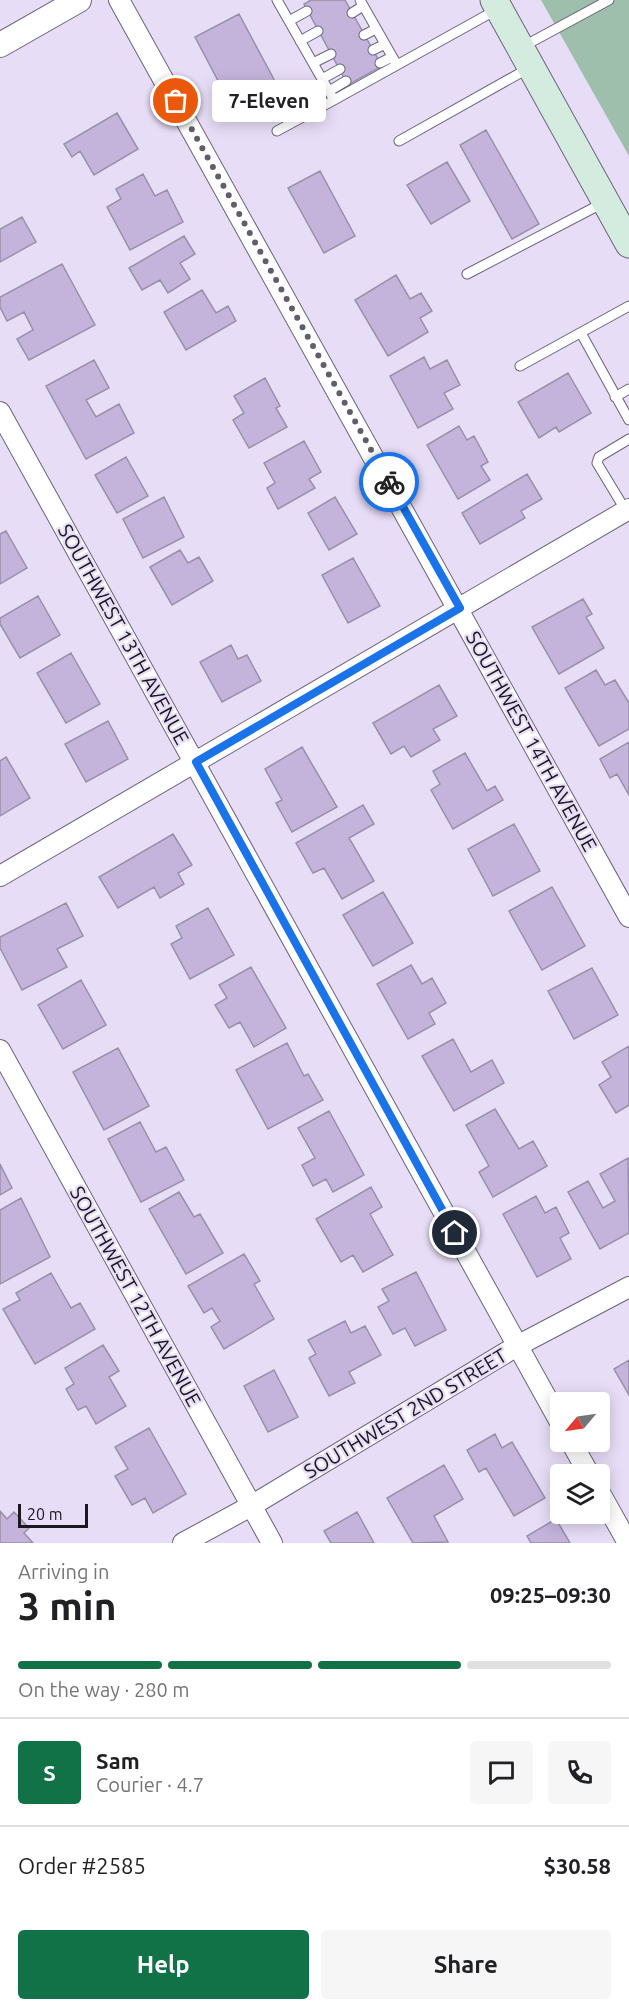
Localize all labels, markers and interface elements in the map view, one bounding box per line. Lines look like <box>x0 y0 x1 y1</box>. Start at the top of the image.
pin <box>150 75 201 126</box>
callout: 7-Eleven <box>212 80 326 122</box>
icon: bag <box>159 84 192 117</box>
text: 7-Eleven <box>229 89 310 112</box>
courier <box>359 452 419 512</box>
icon: bike <box>373 466 406 499</box>
street label: SOUTHWEST 13TH AVENUE <box>54 520 194 748</box>
street label: SOUTHWEST 14TH AVENUE <box>462 627 602 855</box>
street label: SOUTHWEST 12TH AVENUE <box>66 1182 206 1410</box>
pin <box>429 1207 480 1258</box>
icon: home <box>438 1216 471 1249</box>
street label: SOUTHWEST 2ND STREET <box>299 1343 511 1483</box>
north arrow <box>550 1392 610 1452</box>
map controls <box>550 1392 610 1524</box>
button: layers <box>550 1464 610 1524</box>
scale bar <box>18 1501 88 1528</box>
text: 20 m <box>27 1505 63 1523</box>
text: Arriving in <box>18 1560 109 1583</box>
text: 09:25–09:30 <box>490 1582 611 1607</box>
text: 3 min <box>18 1584 117 1627</box>
text: On the way · 280 m <box>18 1678 190 1701</box>
button: chat <box>470 1741 533 1804</box>
button: phone <box>548 1741 611 1804</box>
text: Sam <box>96 1748 140 1773</box>
text: S <box>43 1760 56 1785</box>
text: Courier · 4.7 <box>96 1773 204 1796</box>
text: Order #2585 <box>18 1853 146 1878</box>
text: $30.58 <box>544 1853 611 1878</box>
button: Help <box>18 1930 309 1999</box>
button: Share <box>321 1930 611 1999</box>

